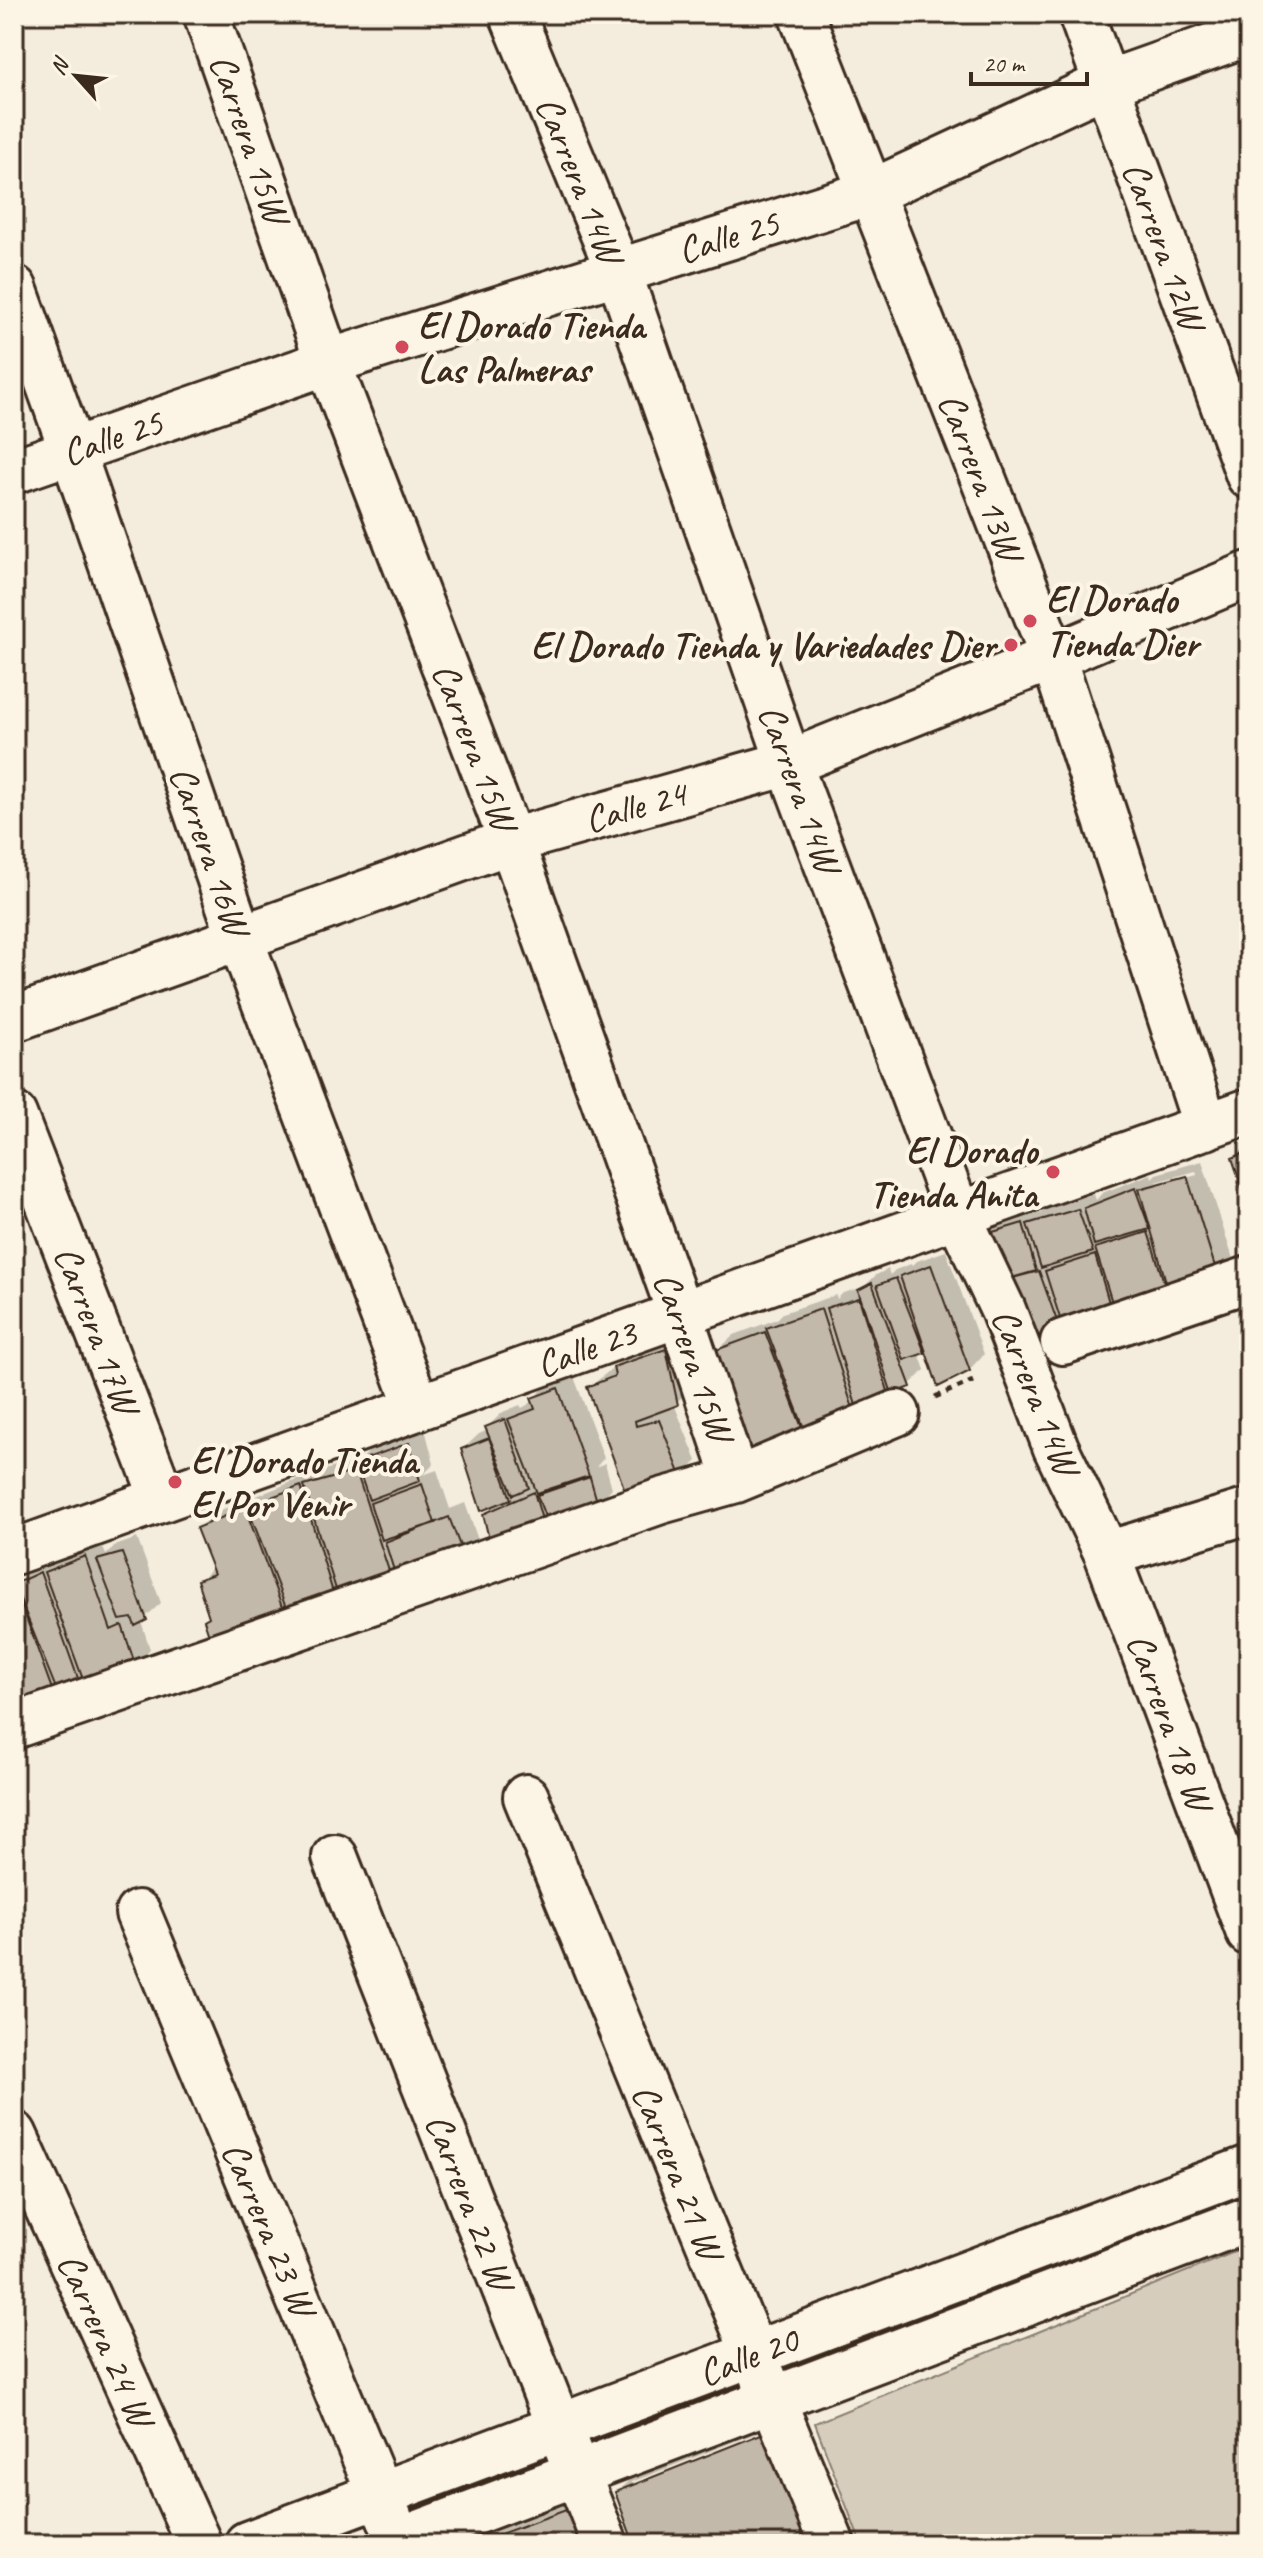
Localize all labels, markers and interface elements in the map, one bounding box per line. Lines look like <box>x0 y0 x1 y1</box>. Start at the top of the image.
north arrow <box>36 36 116 116</box>
scale bar <box>971 36 1087 86</box>
street label: Carrera 15W <box>199 48 302 234</box>
text: 20 m <box>983 49 1026 79</box>
text: N <box>44 52 76 80</box>
street label: Carrera 14W <box>525 90 636 275</box>
street label: Carrera 12W <box>1112 155 1218 341</box>
street label: Calle 25 <box>672 198 786 274</box>
place label: El Dorado Tienda Las Palmeras <box>418 302 647 393</box>
marker: El Dorado Tienda Las Palmeras <box>393 338 411 356</box>
street label: Carrera 13W <box>927 386 1036 572</box>
street label: Calle 25 <box>56 398 170 476</box>
place label: El Dorado Tienda Dier <box>1046 576 1202 667</box>
marker: El Dorado Tienda Dier <box>1021 612 1039 630</box>
place label: El Dorado Tienda y Variedades Dier <box>531 622 999 669</box>
marker: El Dorado Tienda y Variedades Dier <box>1002 636 1020 654</box>
street label: Carrera 15W <box>421 656 530 842</box>
street label: Carrera 14W <box>748 698 854 884</box>
street label: Carrera 16W <box>159 760 262 946</box>
street label: Calle 24 <box>579 769 695 843</box>
place label: El Dorado Tienda Anita <box>869 1127 1040 1218</box>
marker: El Dorado Tienda Anita <box>1044 1163 1062 1181</box>
street label: Carrera 17W <box>43 1239 152 1425</box>
street label: Carrera 15W <box>643 1266 746 1452</box>
street label: Carrera 14W <box>981 1302 1092 1487</box>
street label: Calle 23 <box>530 1308 645 1388</box>
place label: El Dorado Tienda El Por Venir <box>191 1437 420 1528</box>
marker: El Dorado Tienda El Por Venir <box>166 1473 184 1491</box>
street label: Carrera 18 W <box>1116 1627 1225 1822</box>
street label: Carrera 21 W <box>621 2077 736 2271</box>
street label: Carrera 22 W <box>415 2107 527 2301</box>
street label: Carrera 23 W <box>211 2135 329 2328</box>
street label: Carrera 24 W <box>47 2246 167 2439</box>
street label: Calle 20 <box>692 2315 807 2397</box>

